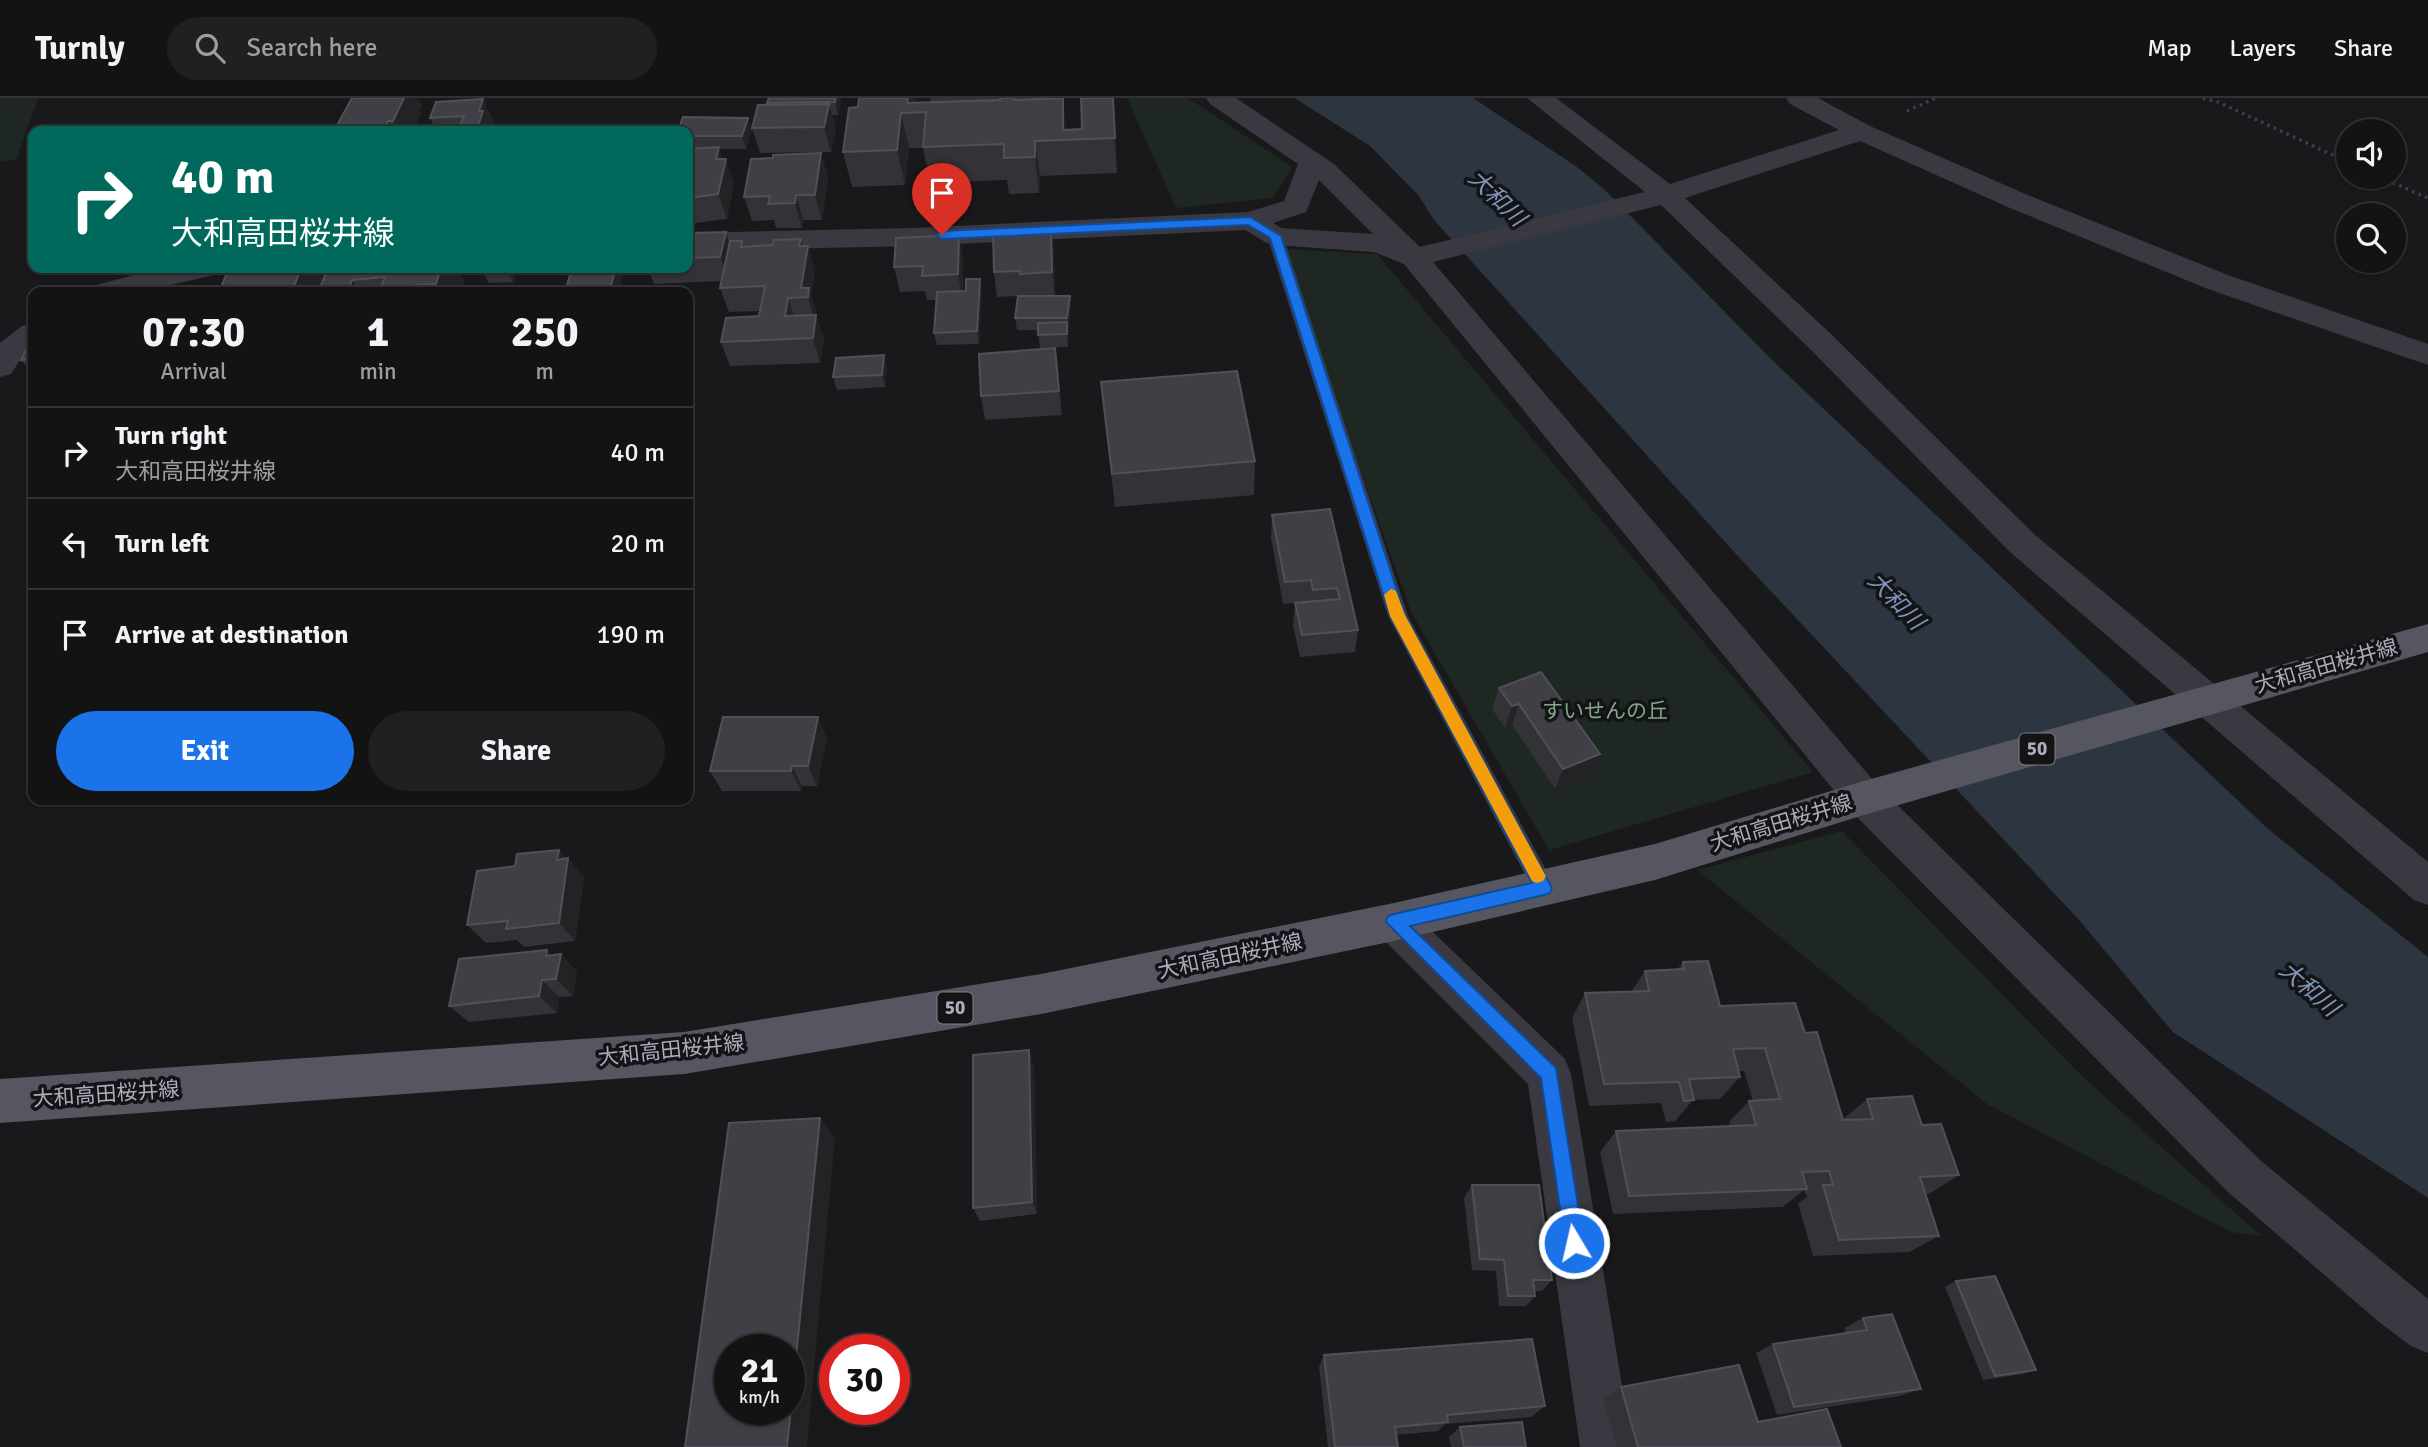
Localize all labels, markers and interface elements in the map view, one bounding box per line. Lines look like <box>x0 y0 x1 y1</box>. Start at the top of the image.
search box <box>167 17 657 80</box>
text: Turnly <box>35 28 125 69</box>
icon: search <box>191 29 229 67</box>
text: Search here <box>247 32 378 64</box>
text: Map <box>2147 33 2192 63</box>
text: Layers <box>2230 33 2296 63</box>
text: Share <box>2334 33 2393 63</box>
map controls <box>2336 119 2406 273</box>
button: sound <box>2336 119 2406 189</box>
text: 40 m <box>171 147 274 207</box>
icon: right <box>56 154 147 245</box>
pin <box>912 163 972 235</box>
water label: 大和川 <box>1462 164 1534 234</box>
icon: arrive <box>923 174 961 212</box>
button: search <box>2336 203 2406 273</box>
text: 大和高田桜井線 <box>171 214 395 253</box>
text: 07:30 <box>142 307 245 358</box>
text: 1 <box>367 307 389 358</box>
text: 250 <box>511 307 579 358</box>
text: Arrival <box>161 357 227 386</box>
text: min <box>359 357 397 386</box>
text: m <box>536 357 554 386</box>
text: Turn right <box>115 420 227 452</box>
icon: right <box>56 434 94 472</box>
text: 40 m <box>610 437 665 469</box>
text: 大和高田桜井線 <box>115 457 276 486</box>
icon: left <box>56 525 94 563</box>
text: Turn left <box>115 528 209 560</box>
text: 20 m <box>610 528 665 560</box>
water label: 大和川 <box>1862 566 1932 638</box>
icon: arrive <box>56 616 94 654</box>
text: Arrive at destination <box>115 619 348 651</box>
text: 190 m <box>596 619 665 651</box>
street label: 大和高田桜井線 <box>2252 633 2400 699</box>
park label: すいせんの丘 <box>1542 698 1668 724</box>
button: Exit <box>56 711 354 791</box>
button: Share <box>368 711 665 791</box>
road number: 50 <box>2020 734 2054 764</box>
street label: 大和高田桜井線 <box>1707 789 1855 857</box>
street label: 大和高田桜井線 <box>1155 928 1305 984</box>
water label: 大和川 <box>2273 955 2347 1025</box>
road number: 50 <box>937 992 972 1024</box>
street label: 大和高田桜井線 <box>597 1029 745 1071</box>
street label: 大和高田桜井線 <box>32 1076 180 1112</box>
position arrow <box>1537 1206 1611 1280</box>
speed limit sign: 30 <box>819 1334 910 1425</box>
text: 21 <box>741 1349 778 1392</box>
text: km/h <box>739 1386 780 1408</box>

